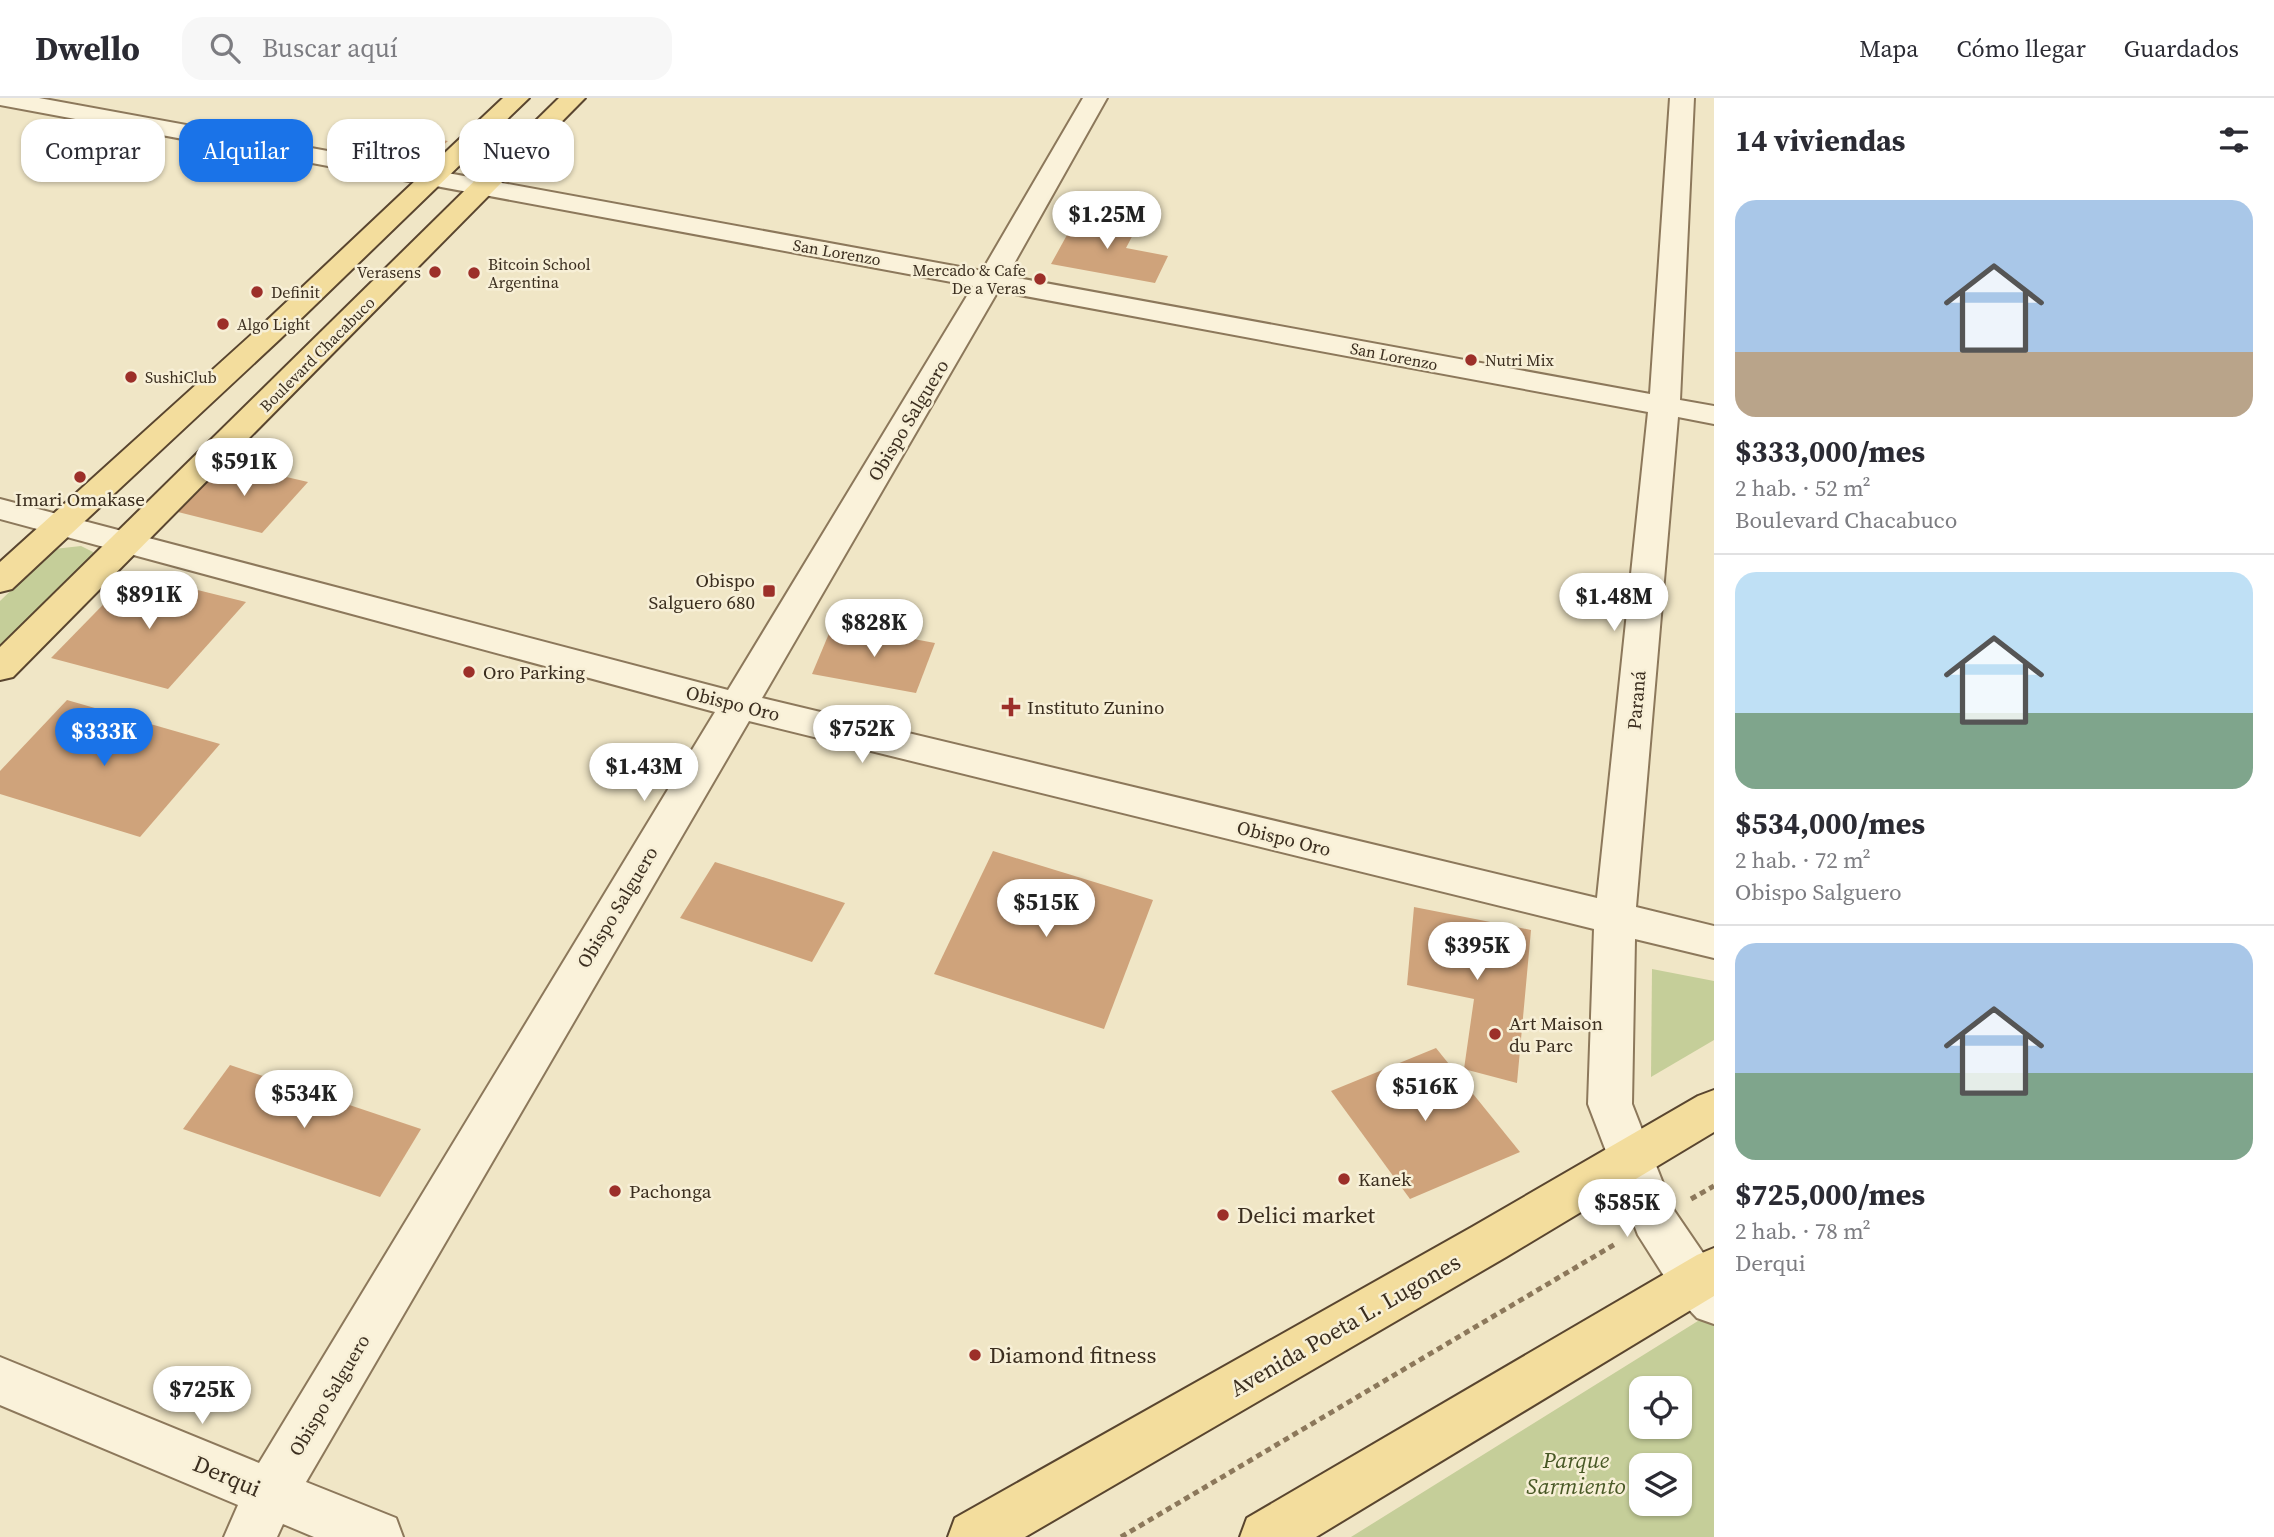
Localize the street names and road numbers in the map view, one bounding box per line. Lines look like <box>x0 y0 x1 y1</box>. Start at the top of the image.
street label: San Lorenzo <box>791 233 883 271</box>
street label: Boulevard Chacabuco <box>255 291 380 416</box>
street label: San Lorenzo <box>1348 337 1440 375</box>
street label: Obispo Salguero <box>861 354 955 486</box>
street label: Paraná <box>1620 669 1652 731</box>
street label: Obispo Oro <box>683 679 783 727</box>
street label: Obispo Oro <box>1234 814 1334 862</box>
street label: Obispo Salguero <box>570 841 664 973</box>
street label: Avenida Poeta L. Lugones <box>1224 1246 1466 1404</box>
street label: Obispo Salguero <box>282 1329 376 1461</box>
street label: Derqui <box>188 1447 266 1505</box>

